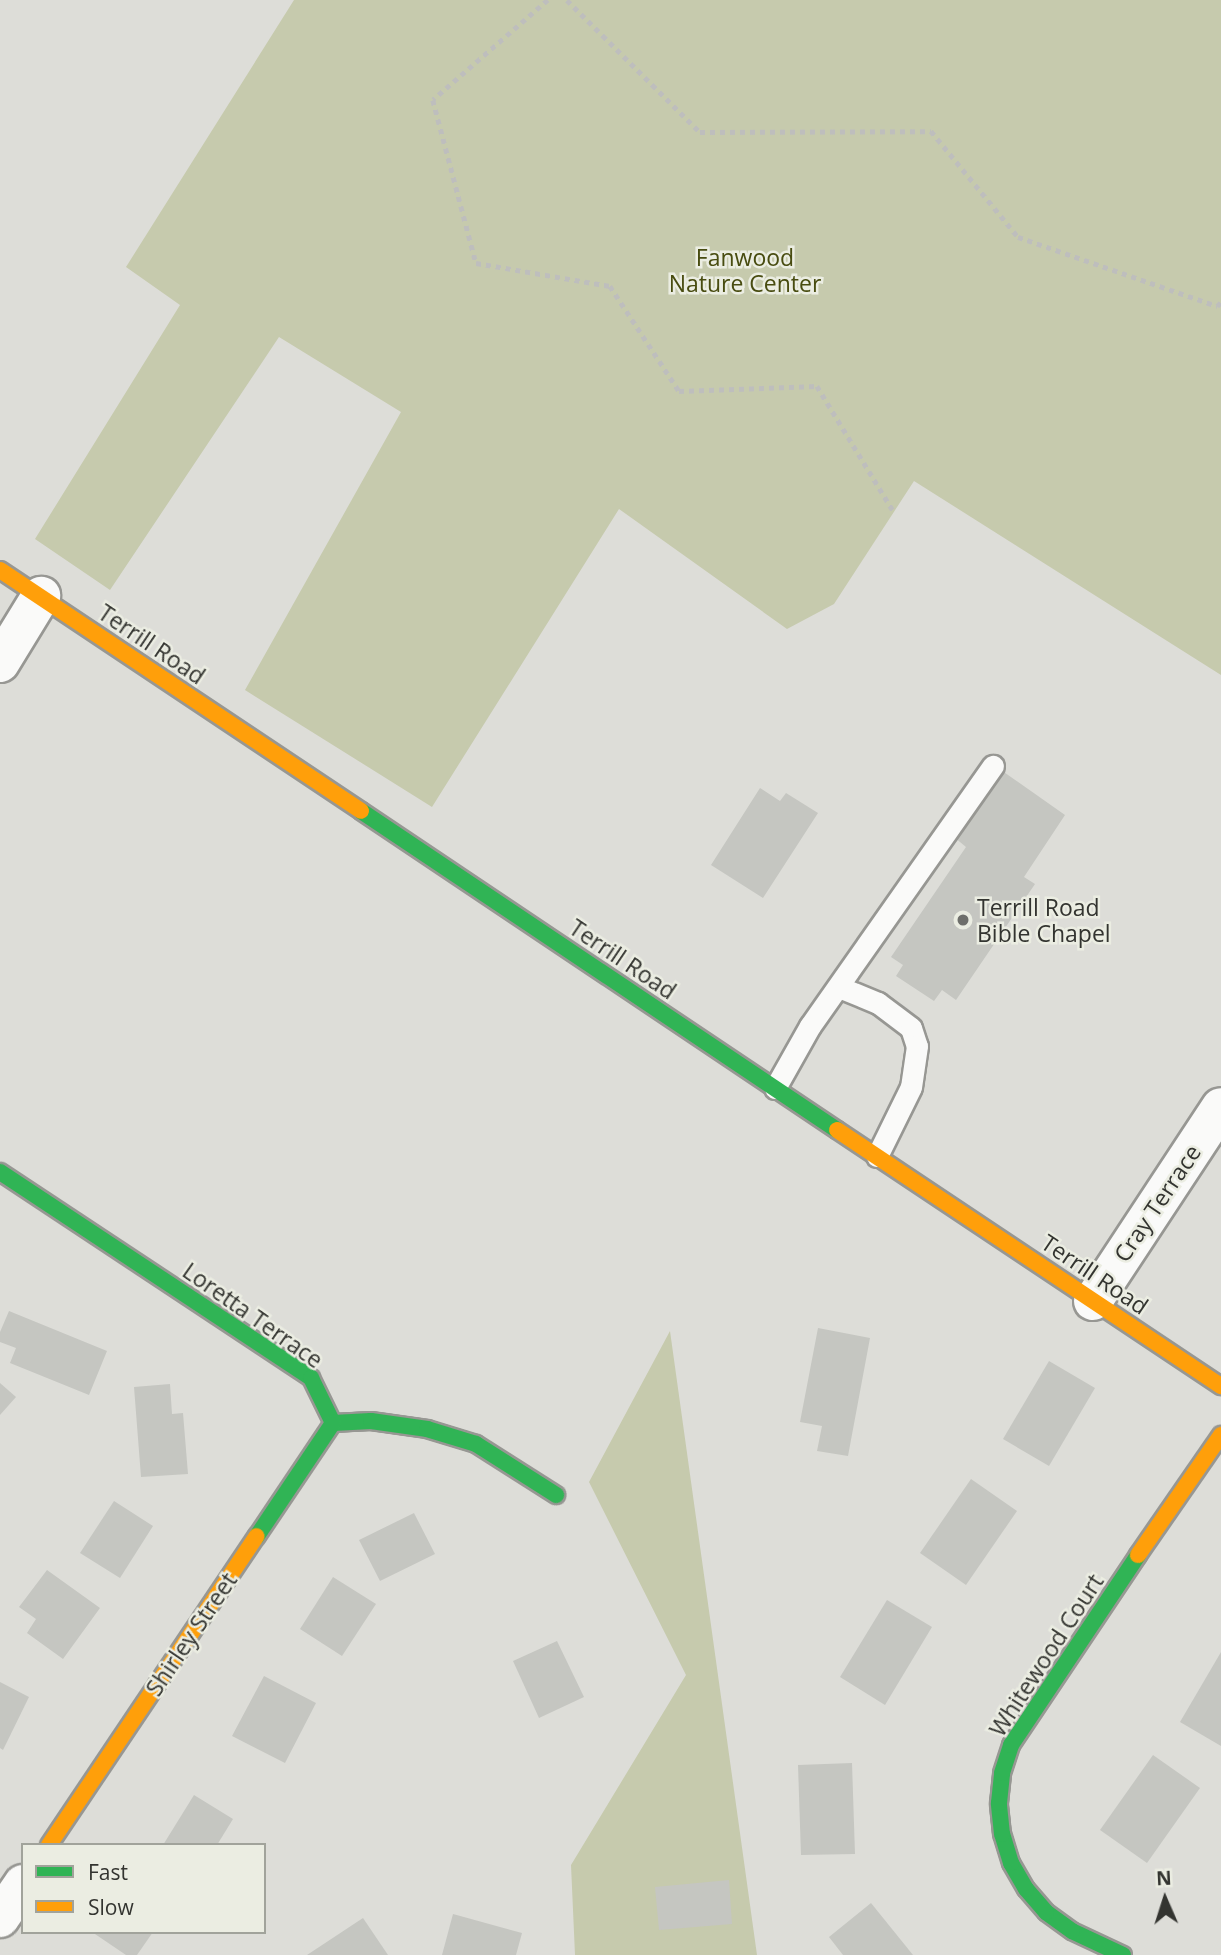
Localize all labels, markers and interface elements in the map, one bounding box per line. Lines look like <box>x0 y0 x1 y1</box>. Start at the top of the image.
park label: Fanwood Nature Center <box>669 243 821 297</box>
street label: Terrill Road <box>93 598 211 690</box>
place label: Terrill Road Bible Chapel <box>977 893 1111 947</box>
marker: Terrill Road Bible Chapel <box>955 912 971 928</box>
street label: Terrill Road <box>564 913 682 1005</box>
street label: Cray Terrace <box>1108 1139 1206 1267</box>
street label: Terrill Road <box>1036 1228 1154 1320</box>
street label: Loretta Terrace <box>178 1257 328 1373</box>
street label: Shirley Street <box>140 1567 242 1701</box>
street label: Whitewood Court <box>983 1569 1109 1741</box>
legend <box>21 1843 266 1934</box>
text: Fast <box>88 1858 128 1886</box>
north arrow <box>1130 1864 1200 1934</box>
text: N <box>1155 1865 1172 1891</box>
text: Slow <box>88 1893 134 1921</box>

